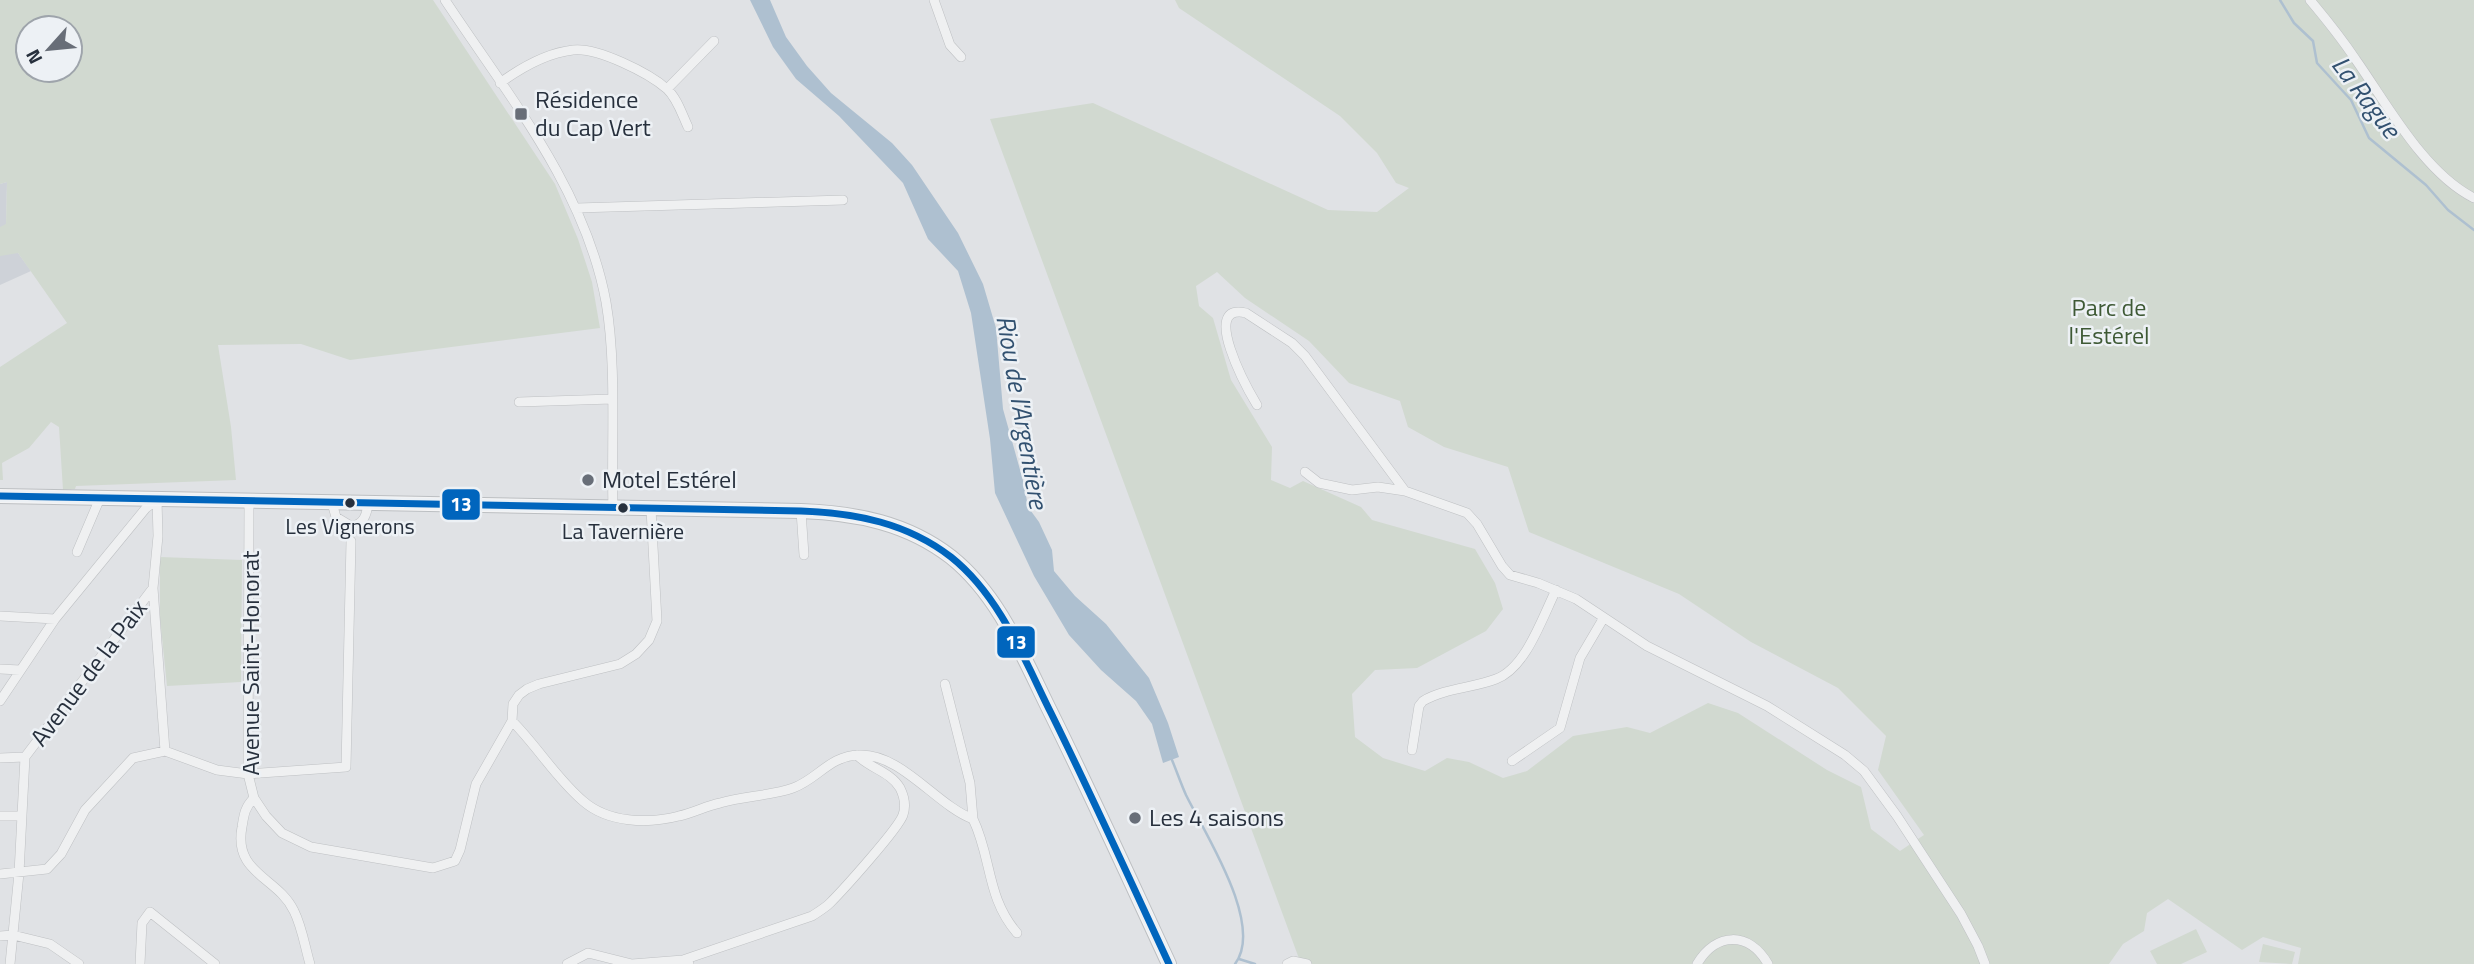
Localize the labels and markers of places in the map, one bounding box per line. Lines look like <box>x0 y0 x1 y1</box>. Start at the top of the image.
place label: Résidence du Cap Vert <box>535 81 651 145</box>
marker: Résidence du Cap Vert <box>513 106 529 122</box>
place label: Motel Estérel <box>602 461 737 497</box>
marker: Motel Estérel <box>580 472 596 488</box>
marker: Les Vignerons <box>343 496 357 510</box>
marker: La Tavernière <box>616 501 630 515</box>
place label: Les Vignerons <box>285 509 415 543</box>
place label: La Tavernière <box>562 514 684 548</box>
place label: Les 4 saisons <box>1149 799 1284 835</box>
marker: Les 4 saisons <box>1127 810 1143 826</box>

